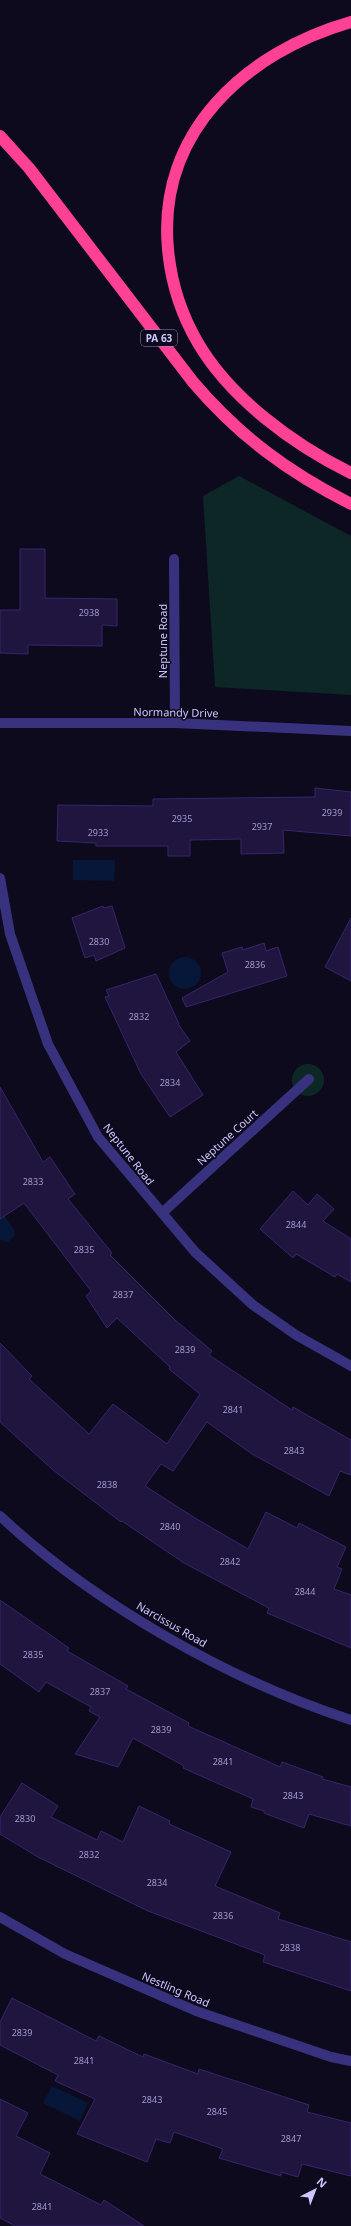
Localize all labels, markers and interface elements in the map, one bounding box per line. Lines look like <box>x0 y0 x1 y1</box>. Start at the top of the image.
road number: PA 63 <box>141 330 177 346</box>
street label: Neptune Road <box>155 604 170 678</box>
house number: 2938 <box>79 606 99 619</box>
street label: Normandy Drive <box>133 704 219 720</box>
house number: 2939 <box>322 806 342 819</box>
house number: 2935 <box>172 812 192 825</box>
house number: 2937 <box>252 820 272 833</box>
house number: 2933 <box>88 826 108 839</box>
house number: 2830 <box>89 935 109 948</box>
house number: 2836 <box>245 958 265 971</box>
house number: 2832 <box>129 1010 149 1023</box>
house number: 2834 <box>160 1076 180 1089</box>
street label: Neptune Court <box>193 1106 261 1168</box>
street label: Neptune Road <box>100 1120 158 1188</box>
house number: 2833 <box>23 1175 43 1188</box>
house number: 2844 <box>286 1218 306 1231</box>
house number: 2835 <box>74 1243 94 1256</box>
house number: 2837 <box>113 1288 133 1301</box>
house number: 2839 <box>175 1343 195 1356</box>
house number: 2841 <box>223 1403 243 1416</box>
house number: 2843 <box>284 1444 304 1457</box>
house number: 2838 <box>97 1478 117 1491</box>
house number: 2840 <box>160 1520 180 1533</box>
house number: 2842 <box>220 1555 240 1568</box>
house number: 2844 <box>295 1585 315 1598</box>
street label: Narcissus Road <box>134 1598 210 1650</box>
house number: 2835 <box>23 1648 43 1661</box>
house number: 2837 <box>90 1685 110 1698</box>
house number: 2839 <box>151 1723 171 1736</box>
house number: 2841 <box>213 1755 233 1768</box>
house number: 2843 <box>283 1789 303 1802</box>
house number: 2830 <box>15 1812 35 1825</box>
house number: 2832 <box>79 1848 99 1861</box>
house number: 2834 <box>147 1876 167 1889</box>
house number: 2836 <box>213 1909 233 1922</box>
house number: 2838 <box>280 1941 300 1954</box>
street label: Nestling Road <box>140 1968 212 2010</box>
house number: 2839 <box>12 2026 32 2039</box>
house number: 2841 <box>74 2054 94 2067</box>
house number: 2843 <box>142 2093 162 2106</box>
house number: 2845 <box>207 2105 227 2118</box>
house number: 2847 <box>281 2132 301 2145</box>
north arrow <box>295 2170 335 2210</box>
text: N <box>314 2174 330 2191</box>
house number: 2841 <box>32 2200 52 2213</box>

